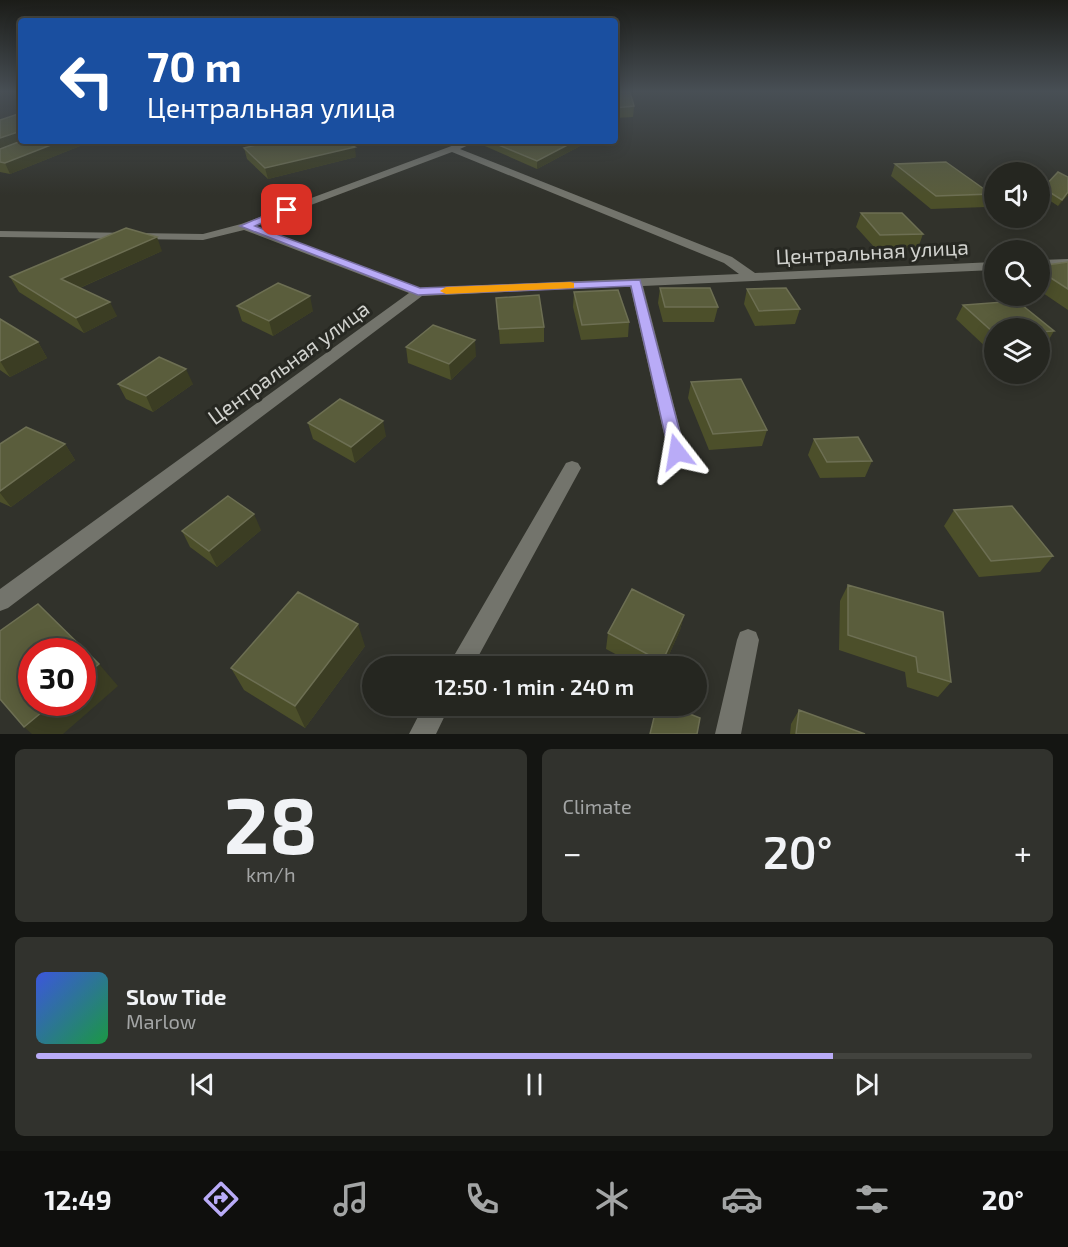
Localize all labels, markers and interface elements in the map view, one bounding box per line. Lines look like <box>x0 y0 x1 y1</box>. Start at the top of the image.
text: 70 m <box>147 40 242 90</box>
icon: left <box>48 42 126 120</box>
text: Центральная улица <box>147 91 396 123</box>
map controls <box>984 162 1050 384</box>
button: sound <box>984 162 1050 228</box>
pin <box>261 184 312 235</box>
icon: arrive <box>270 193 303 226</box>
street label: Центральная улица <box>775 233 969 270</box>
button: search <box>984 240 1050 306</box>
street label: Центральная улица <box>202 295 374 430</box>
button: layers <box>984 318 1050 384</box>
position arrow <box>645 420 709 484</box>
speed limit sign: 30 <box>18 638 96 716</box>
text: 12:50 · 1 min · 240 m <box>435 673 634 699</box>
text: 28 <box>224 776 318 870</box>
text: Climate <box>563 794 632 818</box>
text: 20° <box>763 824 833 878</box>
text: − <box>563 832 582 872</box>
text: + <box>1014 832 1032 872</box>
text: km/h <box>246 862 296 886</box>
text: Slow Tide <box>126 983 226 1009</box>
text: Marlow <box>126 1009 196 1033</box>
icon: previous <box>186 1068 219 1101</box>
icon: pause <box>518 1068 551 1101</box>
icon: next <box>850 1068 883 1101</box>
icon: directions <box>200 1178 242 1220</box>
icon: music <box>330 1178 372 1220</box>
icon: phone <box>461 1178 503 1220</box>
icon: climate <box>591 1178 633 1220</box>
icon: car <box>721 1178 763 1220</box>
icon: filters <box>851 1178 893 1220</box>
text: 12:49 <box>44 1183 112 1215</box>
text: 20° <box>982 1183 1024 1215</box>

